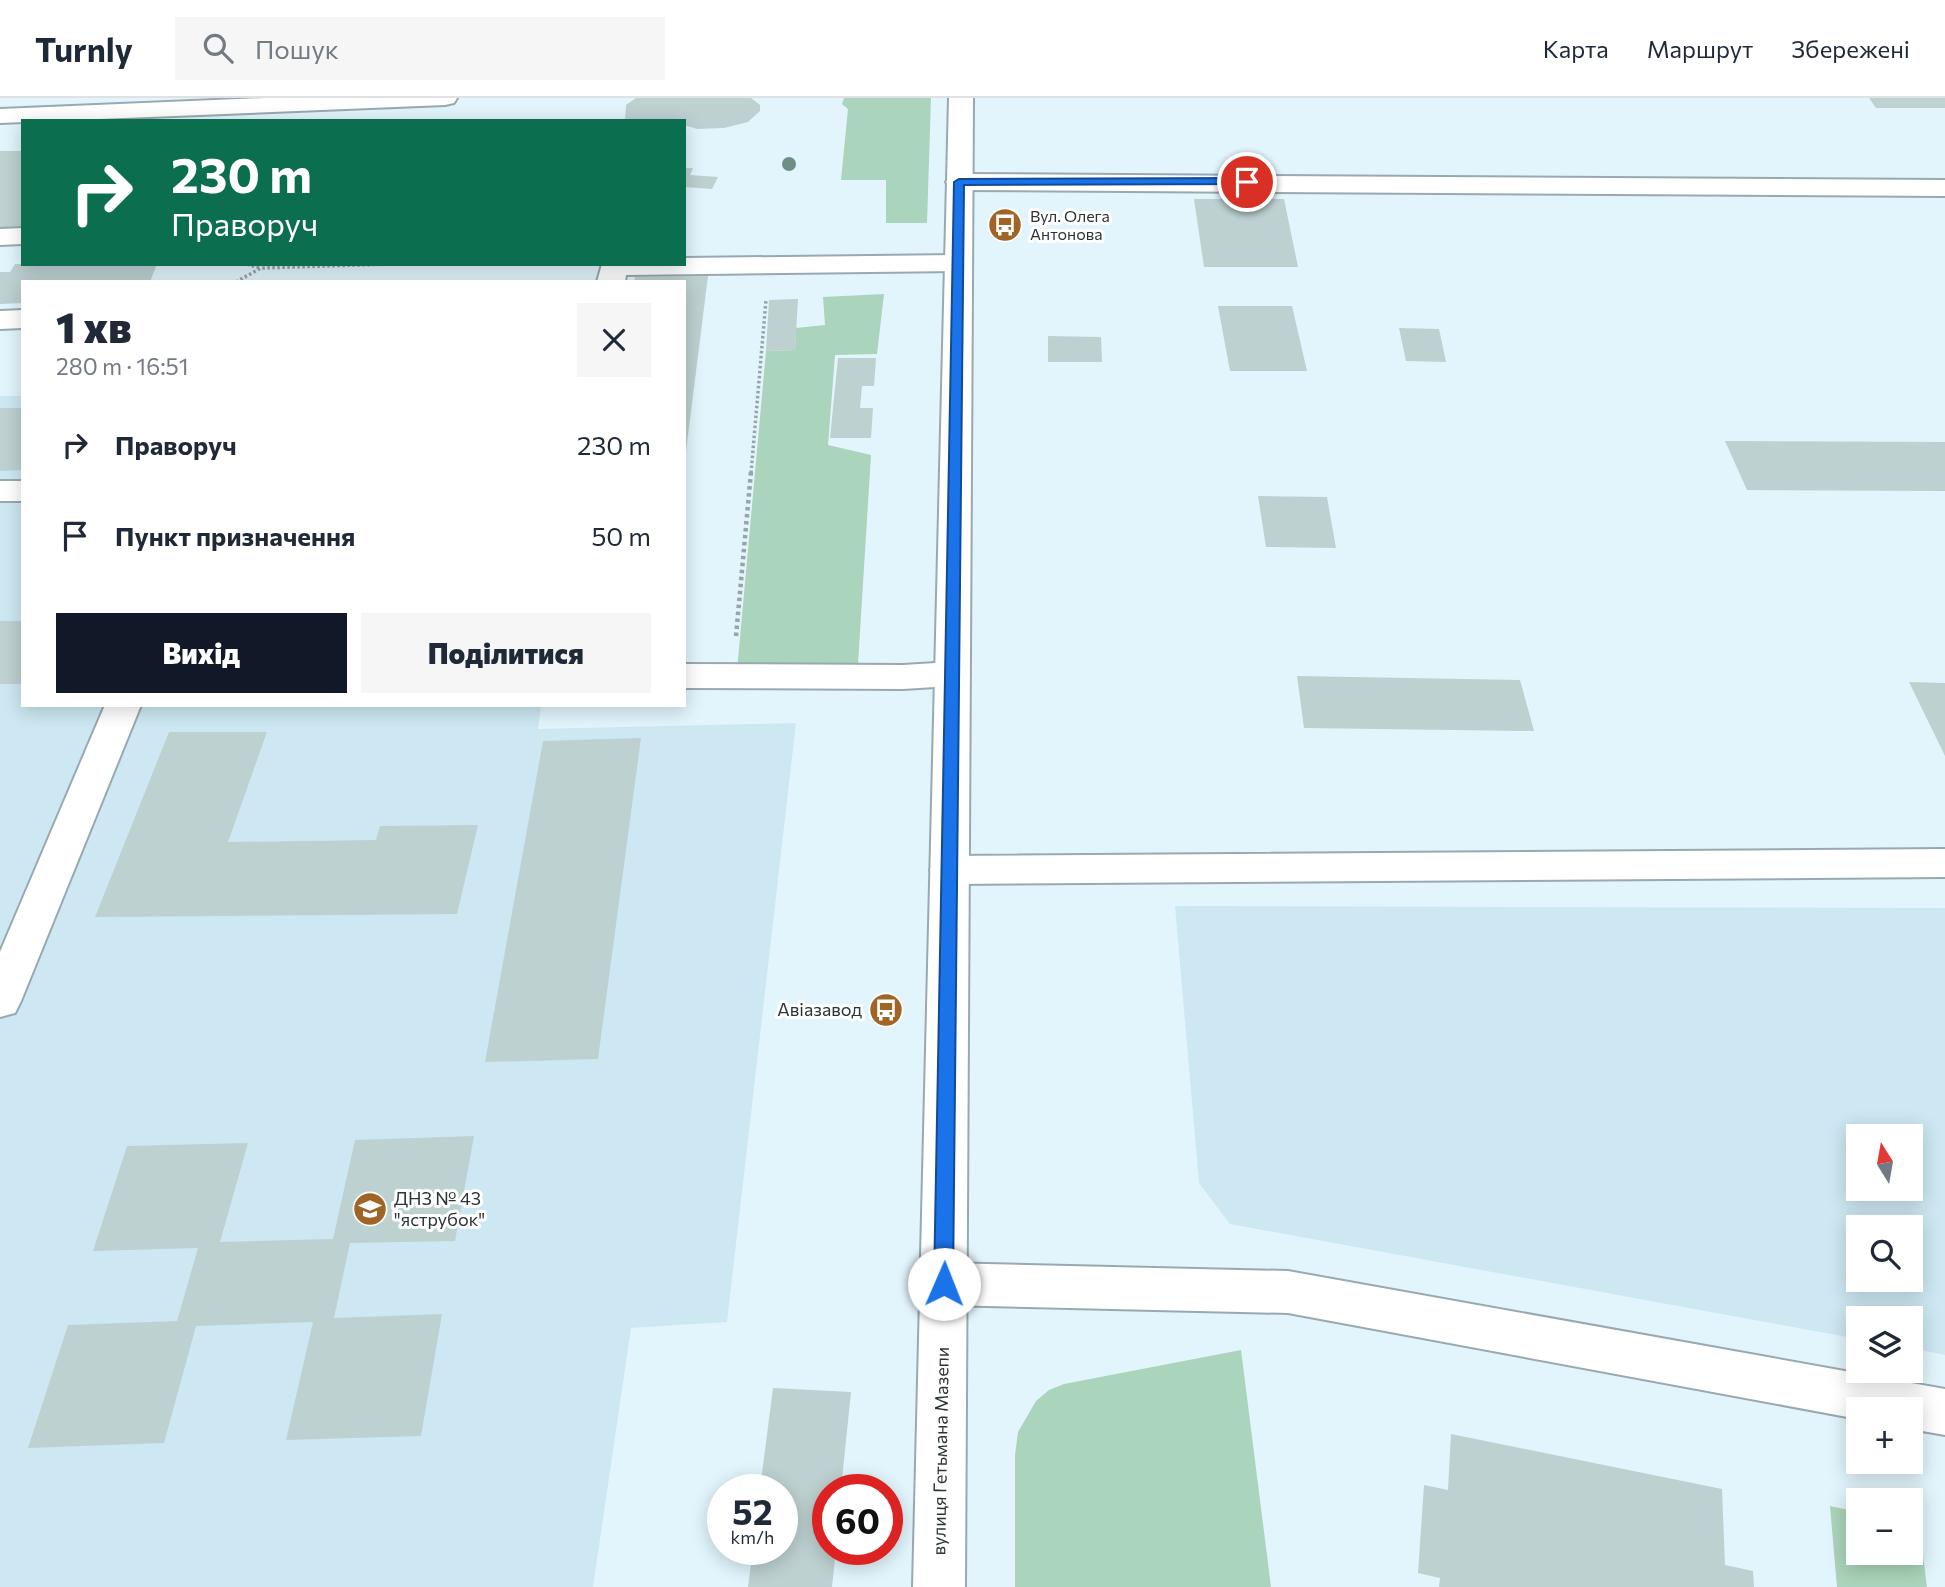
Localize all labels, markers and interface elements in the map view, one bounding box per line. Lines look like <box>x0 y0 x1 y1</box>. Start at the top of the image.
search box <box>175 17 665 80</box>
text: Turnly <box>35 28 133 69</box>
icon: search <box>199 29 237 67</box>
text: Пошук <box>255 33 339 64</box>
text: Карта <box>1543 34 1609 63</box>
text: Маршрут <box>1647 34 1753 63</box>
text: Збережені <box>1791 34 1910 63</box>
text: 230 m <box>171 143 312 203</box>
icon: right <box>56 147 147 238</box>
pin <box>1217 152 1277 212</box>
icon: arrive <box>1228 163 1266 201</box>
text: Праворуч <box>171 203 318 243</box>
bus stop icon: Вул. Олега Антонова <box>986 206 1024 244</box>
place label: Вул. Олега Антонова <box>1030 206 1110 243</box>
text: 1 хв <box>56 300 132 352</box>
button: close <box>577 303 651 377</box>
text: 280 m · 16:51 <box>56 352 189 380</box>
icon: right <box>56 426 94 464</box>
text: Праворуч <box>115 429 237 460</box>
text: 230 m <box>577 429 651 460</box>
icon: arrive <box>56 517 94 555</box>
text: Пункт призначення <box>115 520 355 551</box>
text: 50 m <box>591 520 651 551</box>
button: Вихід <box>56 613 347 693</box>
button: Поділитися <box>361 613 651 693</box>
bus stop icon: Авіазавод <box>867 991 905 1029</box>
place label: Авіазавод <box>777 998 862 1020</box>
north arrow <box>1846 1124 1923 1200</box>
map controls <box>1846 1124 1923 1565</box>
place label: ДНЗ № 43 "яструбок" <box>394 1187 485 1230</box>
school or university icon: ДНЗ № 43 "яструбок" <box>351 1190 389 1228</box>
button: search <box>1846 1215 1923 1292</box>
position arrow <box>907 1247 981 1321</box>
button: layers <box>1846 1306 1923 1383</box>
street label: вулиця Гетьмана Мазепи <box>927 1346 953 1555</box>
button: + <box>1846 1397 1923 1474</box>
speed limit sign: 60 <box>812 1474 903 1565</box>
button: − <box>1846 1488 1923 1565</box>
text: 52 <box>732 1489 773 1532</box>
text: km/h <box>731 1526 774 1548</box>

